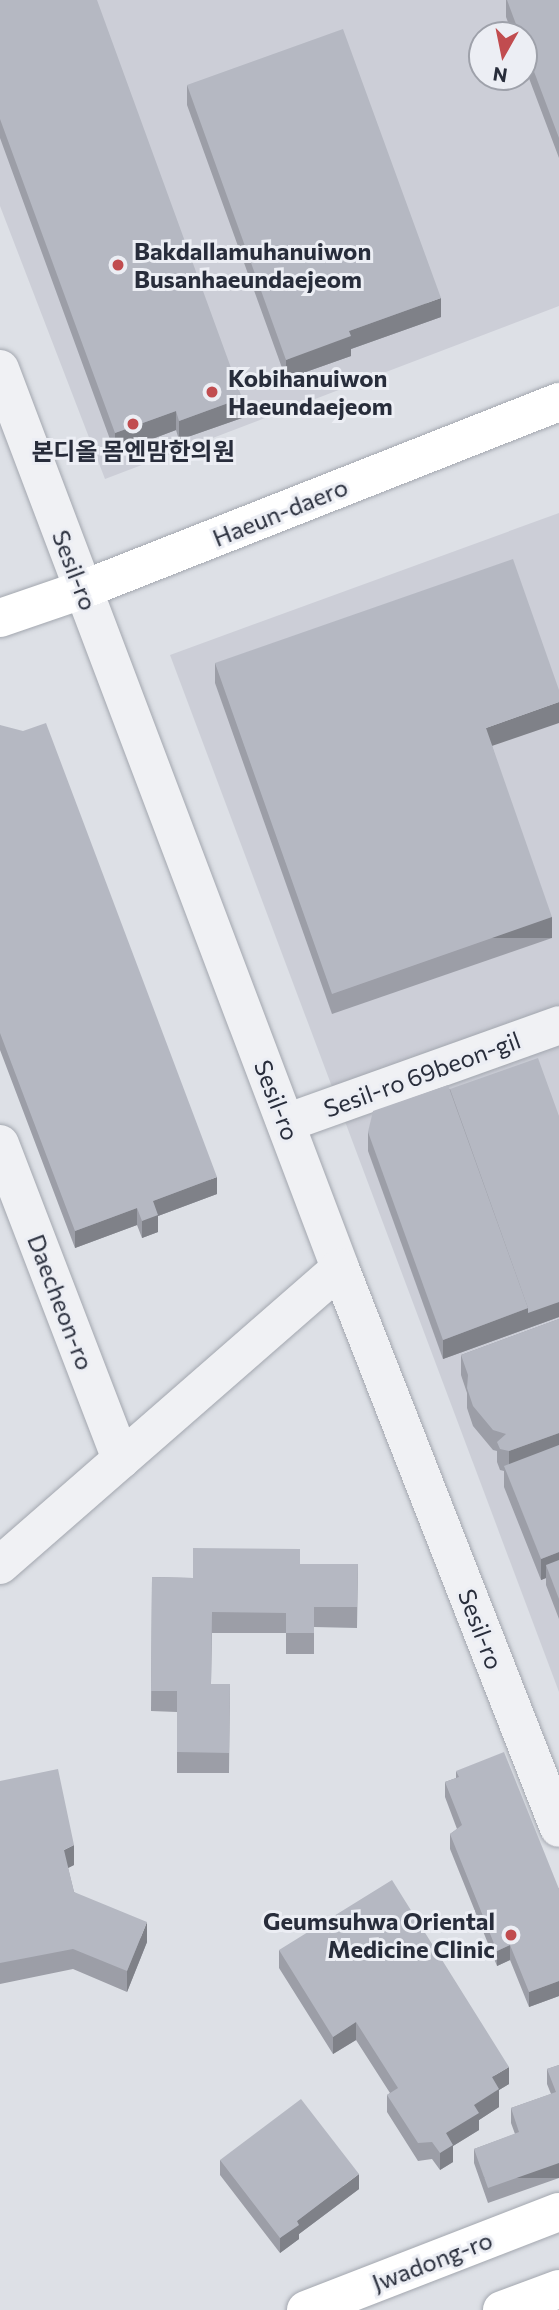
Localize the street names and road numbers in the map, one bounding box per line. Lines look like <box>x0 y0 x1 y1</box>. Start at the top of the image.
street label: Haeun-daero <box>208 472 352 552</box>
street label: Sesil-ro <box>47 526 103 614</box>
street label: Sesil-ro 69beon-gil <box>320 1025 524 1123</box>
street label: Sesil-ro <box>249 1056 305 1144</box>
street label: Daecheon-ro <box>22 1230 100 1374</box>
street label: Sesil-ro <box>453 1585 509 1673</box>
street label: Jwadong-ro <box>368 2225 496 2297</box>

